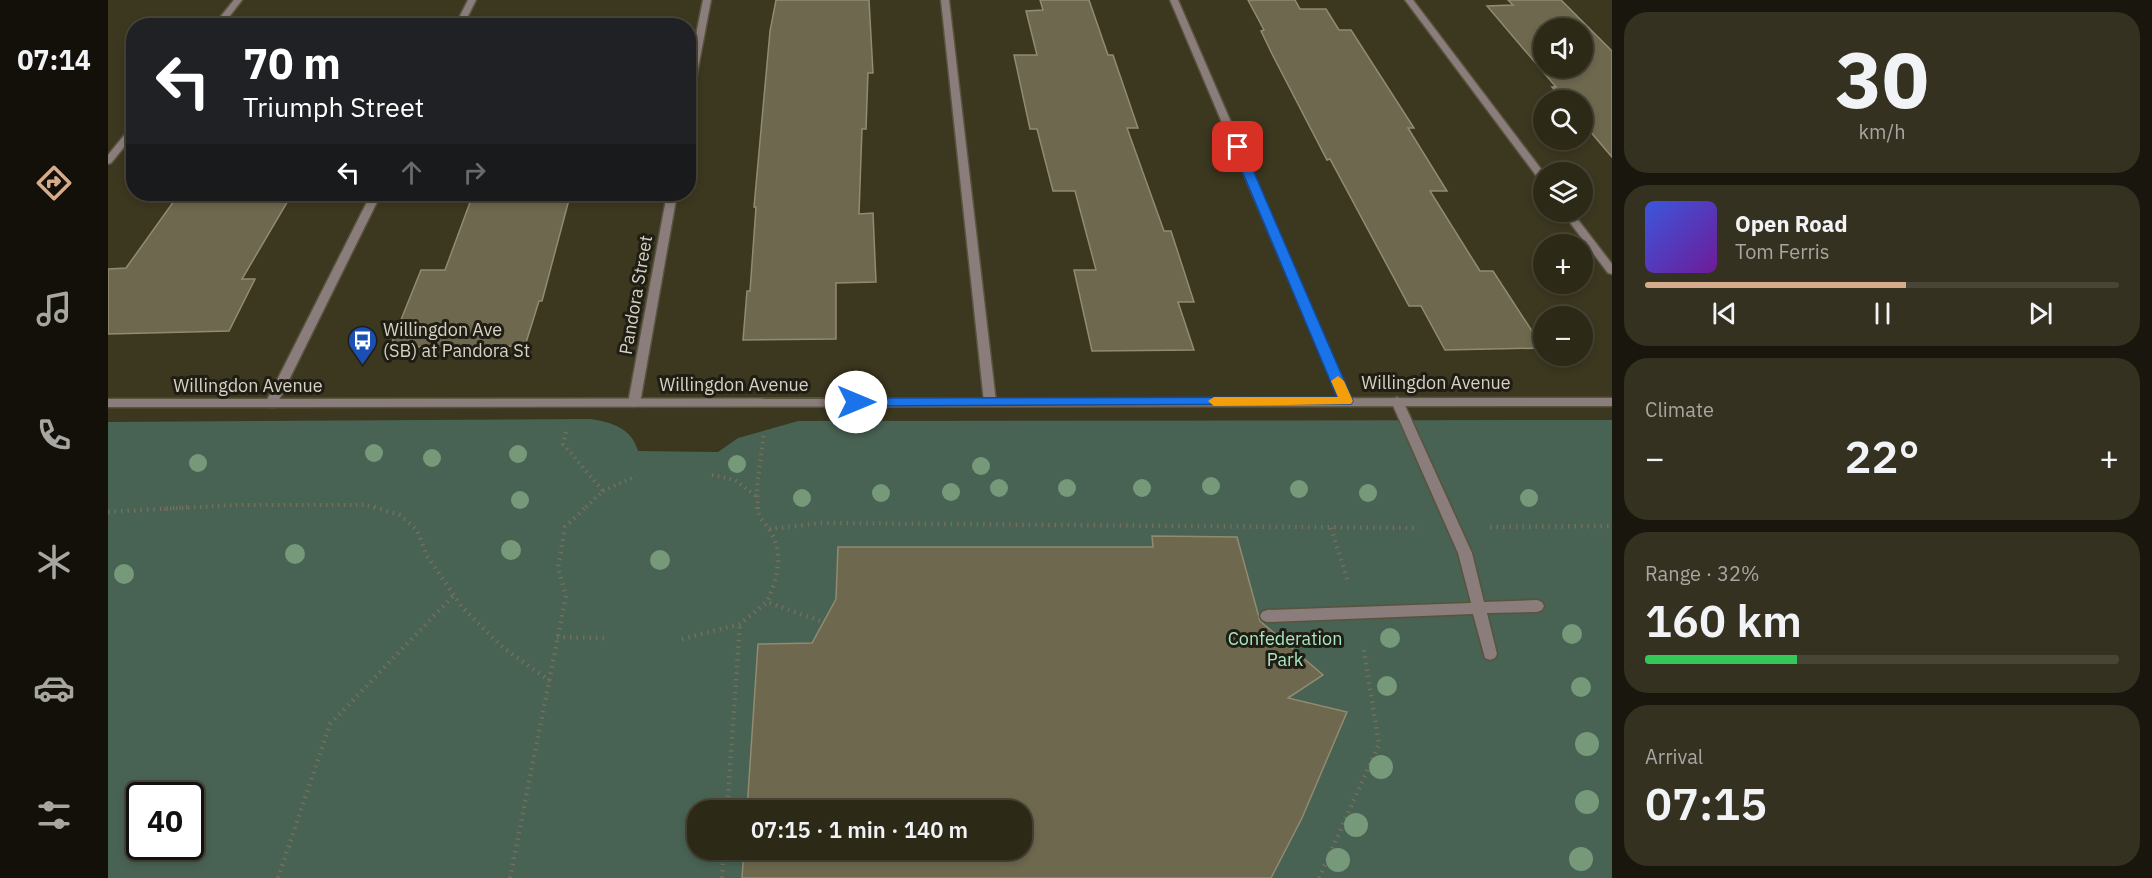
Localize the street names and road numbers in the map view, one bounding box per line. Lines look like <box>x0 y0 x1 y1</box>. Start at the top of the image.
street label: Pandora Street <box>614 233 657 356</box>
street label: Willingdon Avenue <box>1361 371 1511 394</box>
street label: Willingdon Avenue <box>659 373 809 396</box>
street label: Willingdon Avenue <box>173 374 323 397</box>

